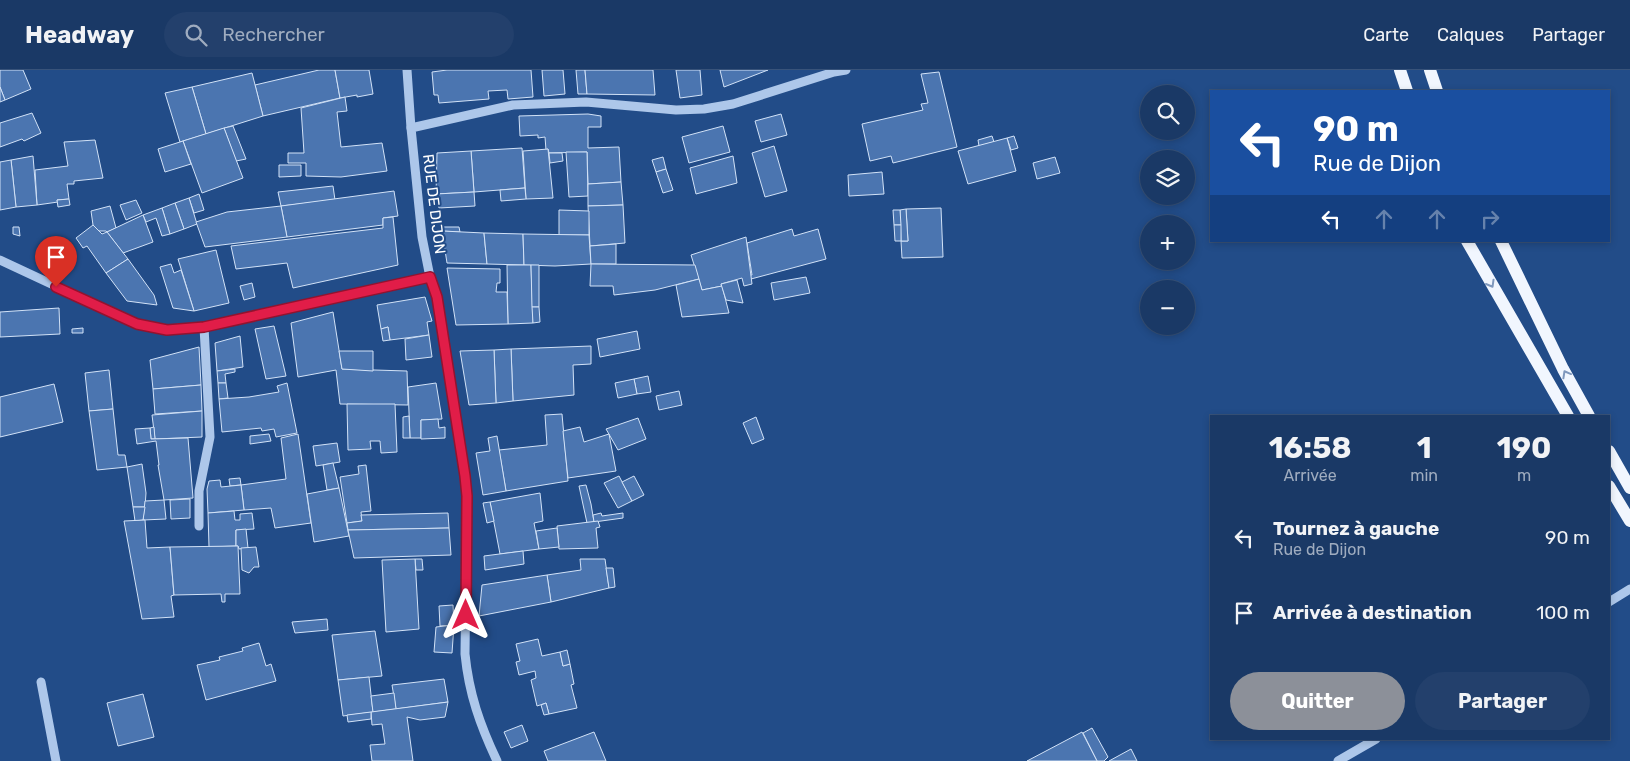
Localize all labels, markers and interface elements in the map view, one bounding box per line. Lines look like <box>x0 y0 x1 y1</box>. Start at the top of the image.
search box <box>164 12 514 57</box>
text: Headway <box>25 21 134 49</box>
icon: search <box>182 21 210 49</box>
text: Rechercher <box>222 23 325 46</box>
text: Carte <box>1363 24 1409 46</box>
text: Calques <box>1437 24 1504 46</box>
text: Partager <box>1532 24 1605 46</box>
map controls <box>1140 85 1195 335</box>
button: search <box>1140 85 1195 140</box>
text: 90 m <box>1313 108 1399 150</box>
icon: left <box>1230 110 1295 175</box>
button: layers <box>1140 150 1195 205</box>
text: Rue de Dijon <box>1313 150 1441 177</box>
street label: RUE DE DIJON <box>419 153 449 255</box>
icon: left <box>1317 205 1345 233</box>
icon: ahead <box>1370 205 1398 233</box>
icon: ahead <box>1423 205 1451 233</box>
icon: right <box>1476 205 1504 233</box>
button: + <box>1140 215 1195 270</box>
pin <box>35 236 77 287</box>
icon: arrive <box>42 243 70 271</box>
one-way arrow <box>1485 278 1495 287</box>
button: − <box>1140 280 1195 335</box>
one-way arrow <box>1562 370 1572 379</box>
text: 16:58 <box>1269 430 1352 466</box>
text: 1 <box>1417 430 1432 466</box>
text: 190 <box>1497 430 1551 466</box>
text: Arrivée <box>1284 466 1337 485</box>
text: min <box>1410 466 1438 485</box>
text: m <box>1517 466 1531 485</box>
text: Tournez à gauche <box>1273 517 1439 540</box>
icon: left <box>1230 524 1258 552</box>
text: 90 m <box>1545 526 1590 549</box>
text: Rue de Dijon <box>1273 540 1366 559</box>
position arrow <box>439 588 491 640</box>
icon: arrive <box>1230 599 1258 627</box>
text: Arrivée à destination <box>1273 601 1472 624</box>
text: 100 m <box>1536 601 1590 624</box>
button: Quitter <box>1230 672 1405 730</box>
button: Partager <box>1415 672 1590 730</box>

